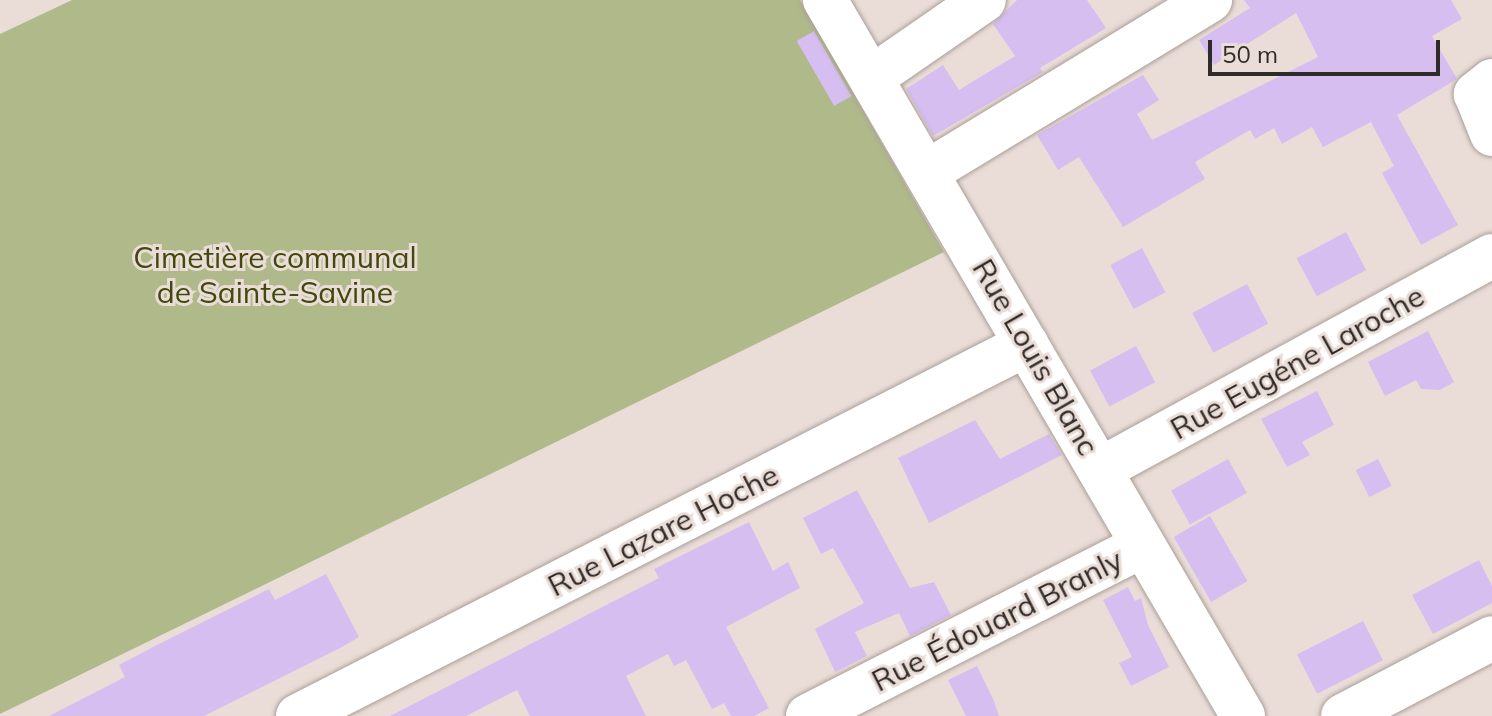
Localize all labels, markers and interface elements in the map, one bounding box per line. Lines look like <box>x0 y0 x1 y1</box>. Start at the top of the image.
scale bar <box>1212 24 1444 74</box>
text: 50 m <box>1222 39 1278 69</box>
park label: Cimetière communal de Sainte-Savine <box>133 239 417 310</box>
street label: Rue Louis Blanc <box>965 252 1107 462</box>
street label: Rue Eugéne Laroche <box>1164 277 1430 447</box>
street label: Rue Lazare Hoche <box>542 456 784 604</box>
street label: Rue Édouard Branly <box>866 541 1128 699</box>

